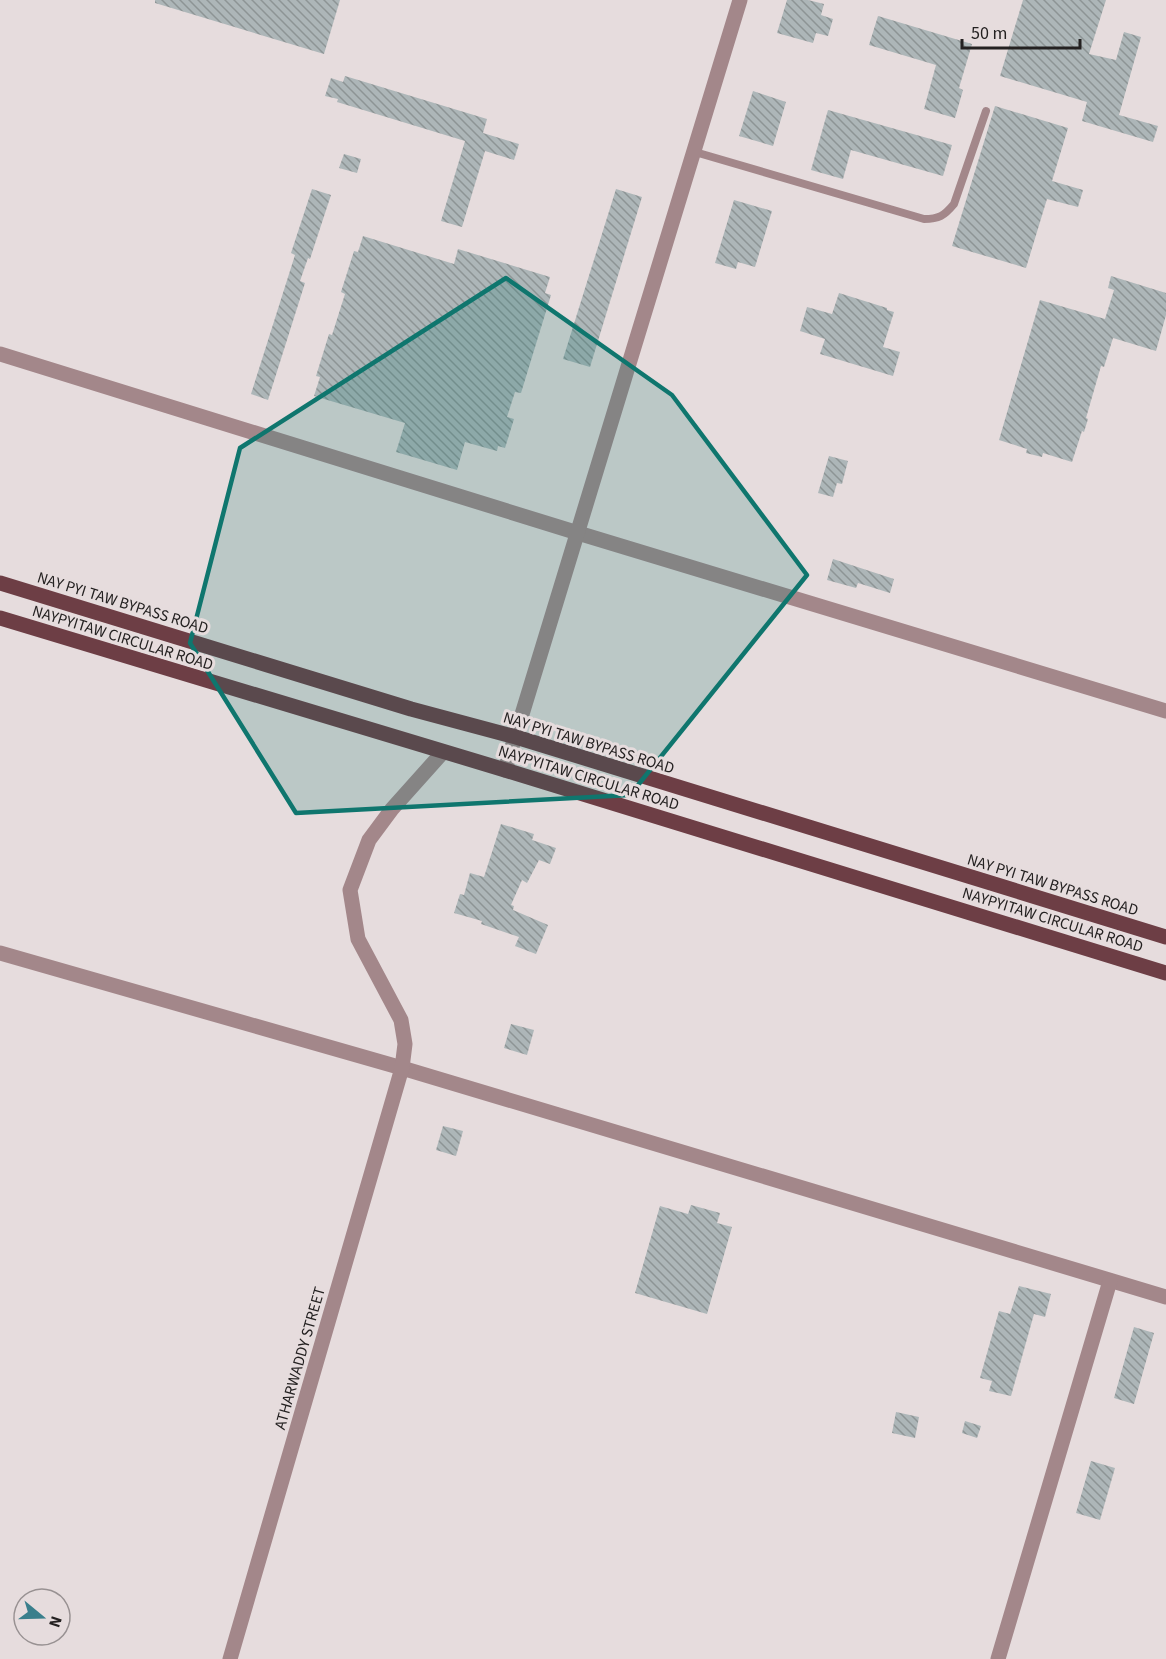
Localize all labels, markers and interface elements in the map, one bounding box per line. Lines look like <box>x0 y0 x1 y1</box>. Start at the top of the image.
scale bar <box>962 12 1080 50</box>
text: 50 m <box>971 21 1007 46</box>
street label: NAY PYI TAW BYPASS ROAD <box>34 566 211 640</box>
street label: NAYPYITAW CIRCULAR ROAD <box>30 600 216 676</box>
street label: NAY PYI TAW BYPASS ROAD <box>500 706 677 780</box>
street label: NAYPYITAW CIRCULAR ROAD <box>496 740 682 816</box>
street label: NAY PYI TAW BYPASS ROAD <box>964 848 1141 922</box>
street label: NAYPYITAW CIRCULAR ROAD <box>960 882 1146 958</box>
street label: ATHARWADDY STREET <box>269 1284 331 1432</box>
north arrow <box>12 1587 72 1647</box>
text: N <box>43 1613 67 1630</box>

